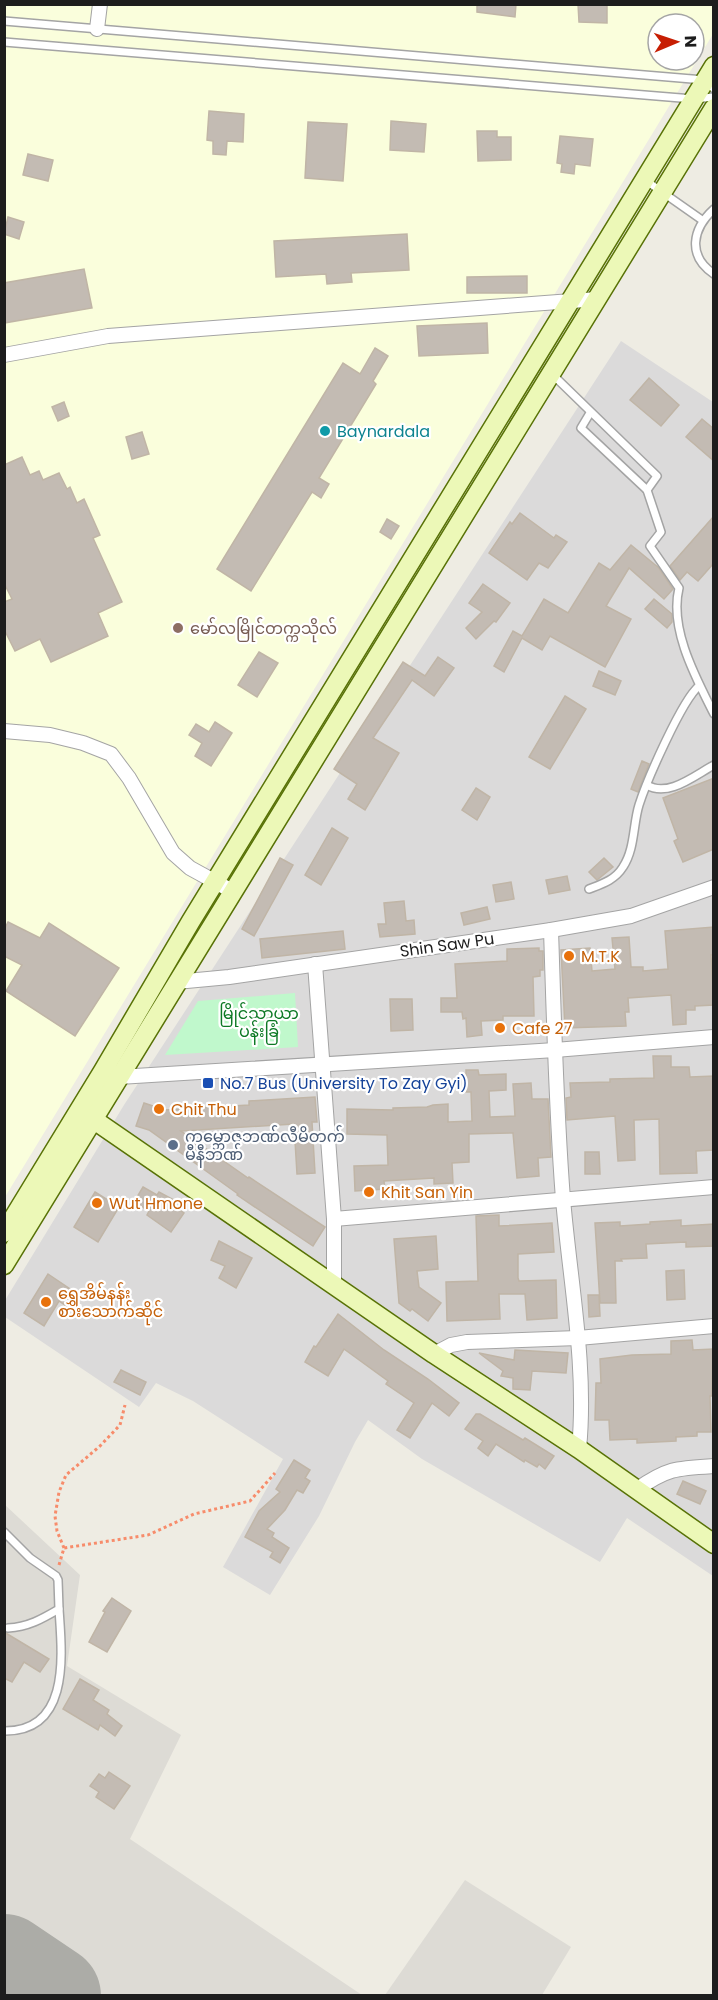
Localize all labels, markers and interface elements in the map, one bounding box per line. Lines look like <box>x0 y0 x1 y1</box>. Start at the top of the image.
north arrow <box>646 12 706 72</box>
text: N <box>679 35 702 48</box>
place label: Baynardala <box>337 420 430 443</box>
marker: Baynardala <box>318 424 332 438</box>
place label: မော်လမြိုင်တက္ကသိုလ် <box>190 617 337 643</box>
marker: မော်လမြိုင်တက္ကသိုလ် <box>171 621 185 635</box>
street label: Shin Saw Pu <box>398 927 496 963</box>
place label: M.T.K <box>581 945 620 968</box>
marker: M.T.K <box>562 949 576 963</box>
park label: မြိုင်သာယာ ပန်းခြံ <box>219 1002 299 1045</box>
place label: Cafe 27 <box>512 1017 573 1040</box>
marker: Cafe 27 <box>493 1021 507 1035</box>
place label: No.7 Bus (University To Zay Gyi) <box>220 1072 468 1095</box>
marker: No.7 Bus (University To Zay Gyi) <box>201 1076 215 1090</box>
place label: Chit Thu <box>171 1098 237 1121</box>
marker: Chit Thu <box>152 1102 166 1116</box>
place label: ကမ္ဘောဇဘဏ်လီမိတက် မီနီဘဏ် <box>185 1125 345 1168</box>
marker: ကမ္ဘောဇဘဏ်လီမိတက် မီနီဘဏ် <box>166 1138 180 1152</box>
place label: Khit San Yin <box>381 1181 473 1204</box>
marker: Khit San Yin <box>362 1185 376 1199</box>
place label: Wut Hmone <box>109 1192 203 1215</box>
marker: Wut Hmone <box>90 1196 104 1210</box>
place label: ရွှေအိမ်နန်း စားသောက်ဆိုင် <box>58 1282 163 1326</box>
marker: ရွှေအိမ်နန်း စားသောက်ဆိုင် <box>39 1295 53 1309</box>

